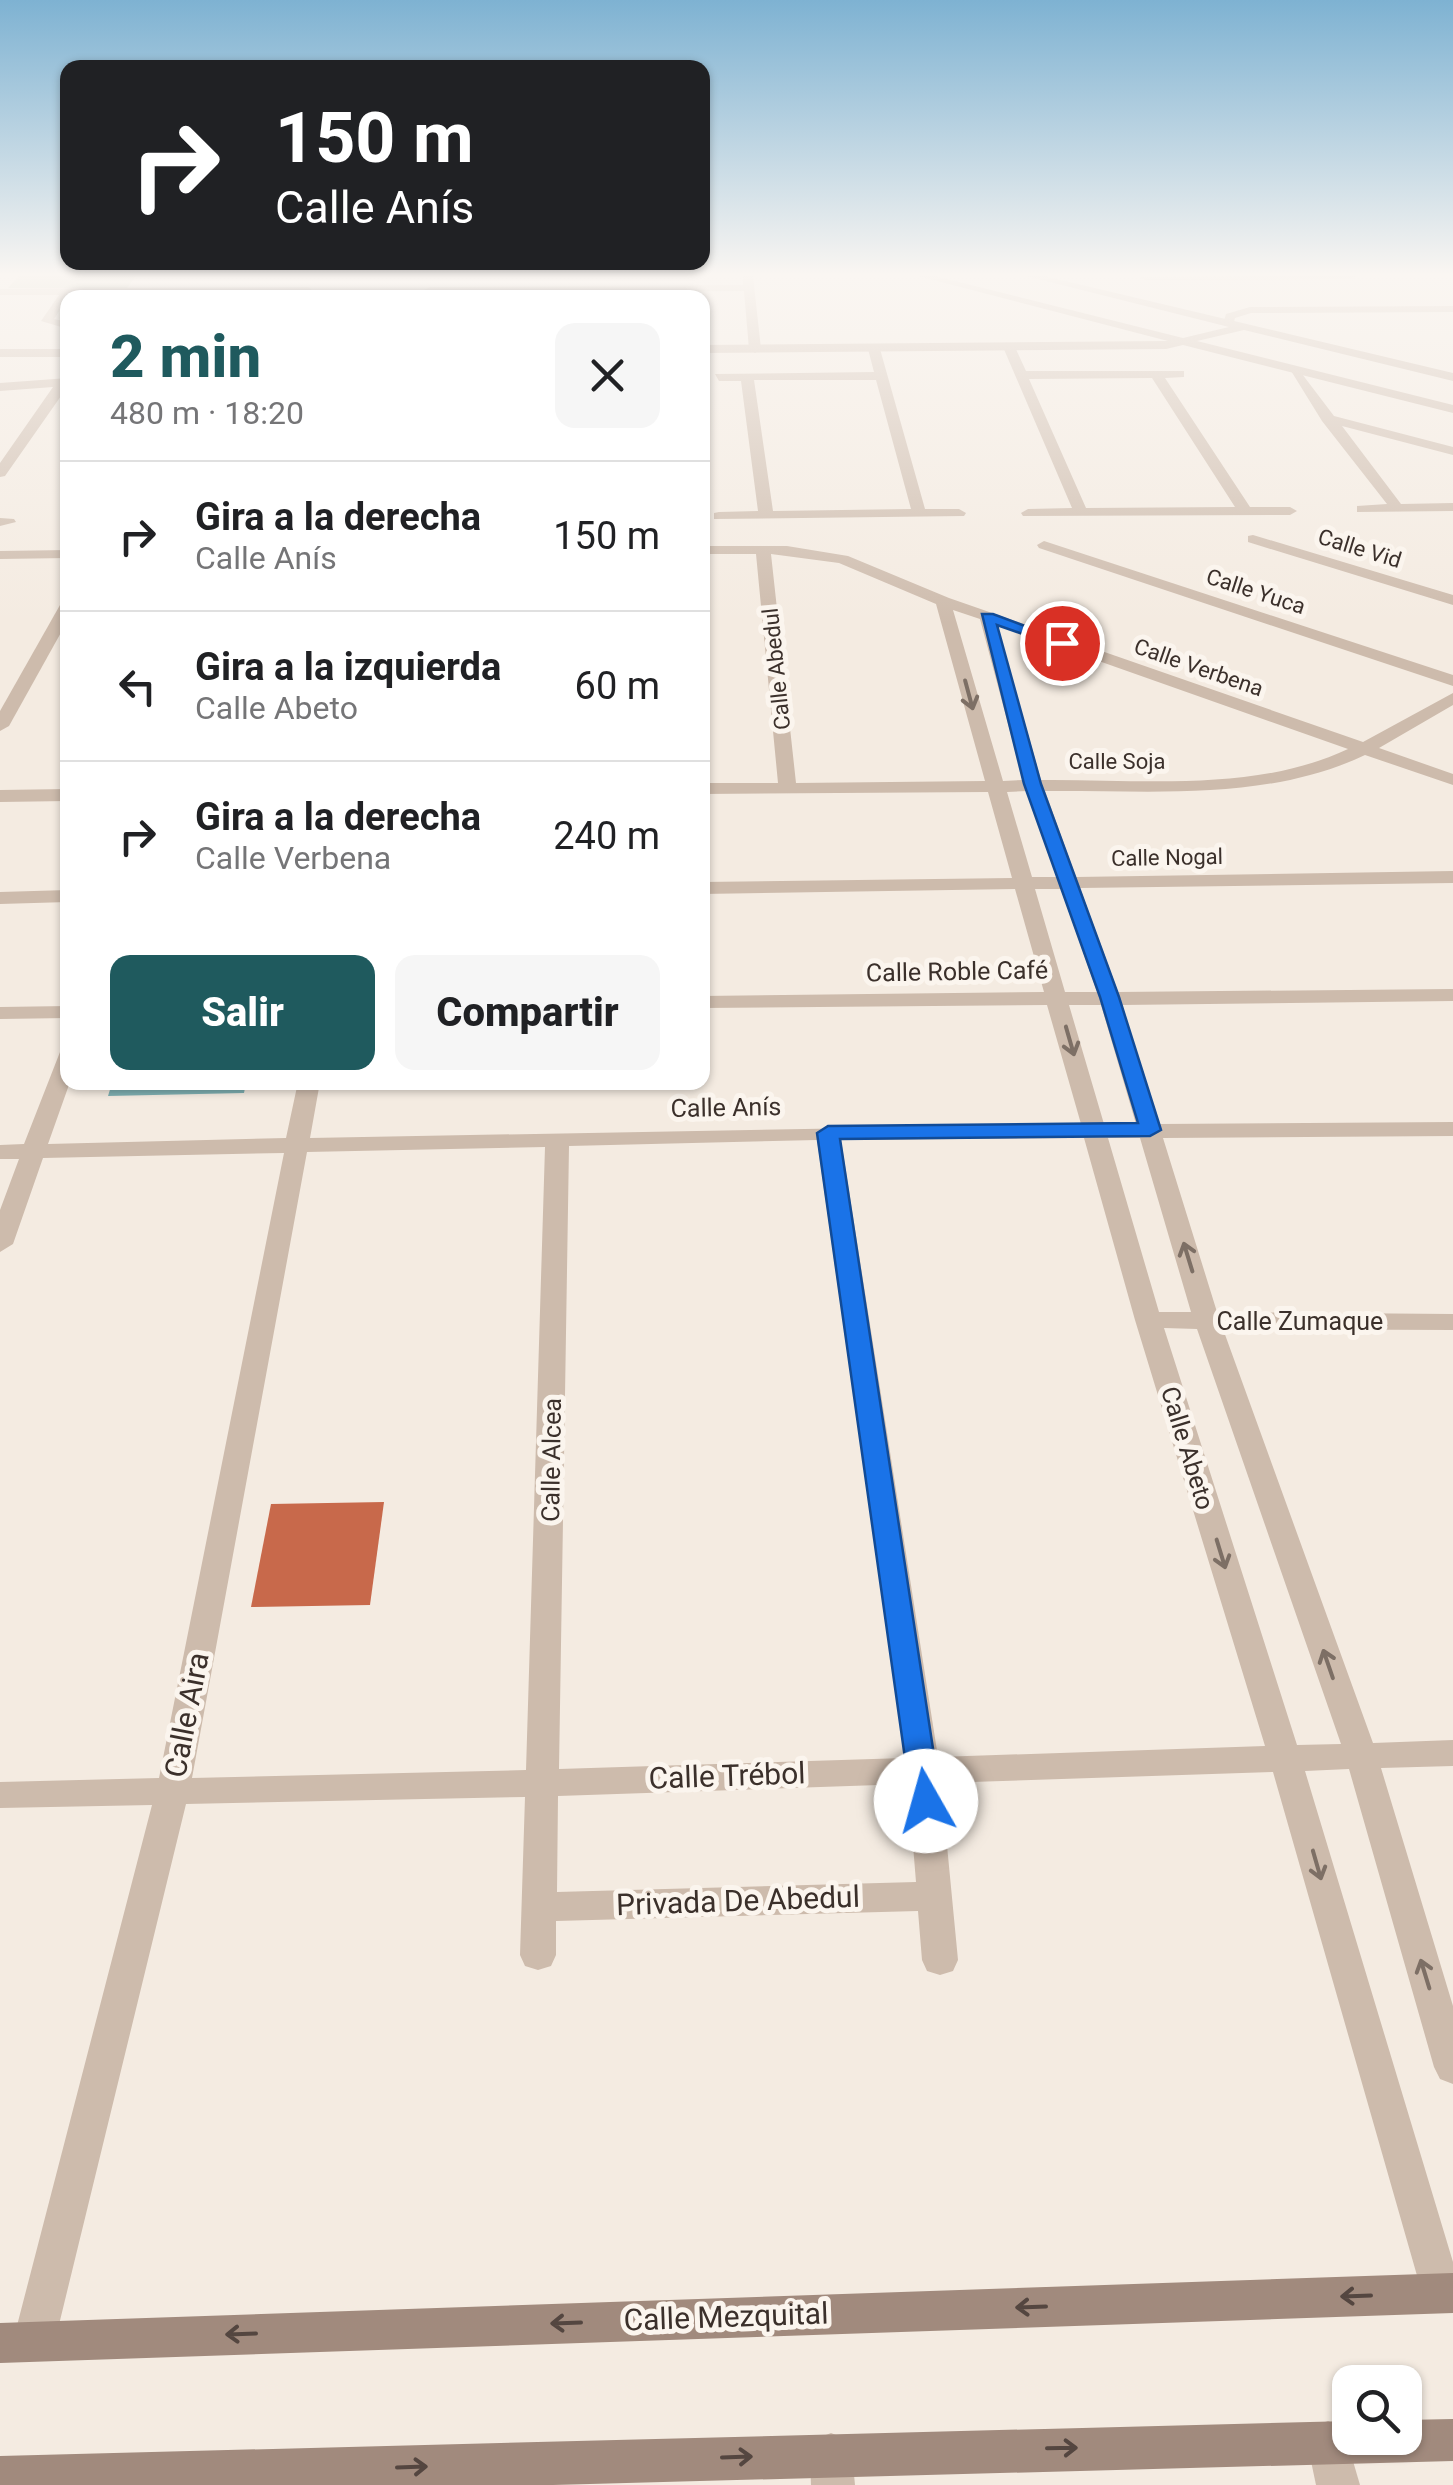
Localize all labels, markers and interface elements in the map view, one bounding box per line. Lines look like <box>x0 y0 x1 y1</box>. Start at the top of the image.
text: 150 m <box>275 97 474 179</box>
icon: right <box>110 100 240 230</box>
text: Calle Anís <box>275 181 474 234</box>
text: 2 min <box>110 321 261 392</box>
button: close <box>555 323 660 428</box>
text: 480 m · 18:20 <box>110 394 304 432</box>
text: Gira a la derecha <box>195 495 481 539</box>
icon: right <box>110 509 165 564</box>
text: 150 m <box>553 514 660 558</box>
street label: Calle Vid <box>1315 524 1405 573</box>
text: Calle Anís <box>195 539 337 577</box>
street label: Calle Yuca <box>1203 564 1308 619</box>
pin <box>1020 601 1105 686</box>
street label: Calle Abedul <box>758 607 795 731</box>
icon: arrive <box>1035 616 1090 671</box>
street label: Calle Verbena <box>1131 634 1267 701</box>
text: Gira a la izquierda <box>195 645 501 689</box>
icon: left <box>110 659 165 714</box>
text: 60 m <box>575 664 660 708</box>
one-way arrow <box>961 679 980 710</box>
text: Calle Abeto <box>195 689 358 727</box>
street label: Calle Soja <box>1069 749 1165 774</box>
text: Gira a la derecha <box>195 795 481 839</box>
icon: right <box>110 809 165 864</box>
text: 240 m <box>553 814 660 858</box>
text: Calle Verbena <box>195 839 391 877</box>
street label: Calle Nogal <box>1111 844 1223 871</box>
button: Salir <box>110 955 375 1070</box>
button: Compartir <box>395 955 660 1070</box>
street label: Calle Roble Café <box>866 955 1048 988</box>
one-way arrow <box>1062 1025 1081 1056</box>
street label: Calle Anís <box>670 1092 782 1123</box>
one-way arrow <box>1178 1242 1196 1273</box>
street label: Calle Zumaque <box>1217 1307 1383 1336</box>
street label: Calle Abeto <box>1155 1383 1220 1513</box>
street label: Calle Alcea <box>536 1398 567 1522</box>
one-way arrow <box>1214 1538 1232 1569</box>
street label: Calle Aira <box>157 1649 216 1780</box>
one-way arrow <box>1318 1649 1336 1680</box>
position arrow <box>874 1749 978 1853</box>
street label: Calle Trébol <box>648 1755 806 1796</box>
one-way arrow <box>1309 1848 1327 1880</box>
street label: Privada De Abedul <box>616 1879 860 1922</box>
one-way arrow <box>1415 1958 1433 1990</box>
one-way arrow <box>1340 2286 1372 2305</box>
street label: Calle Mezquital <box>623 2295 829 2338</box>
one-way arrow <box>1015 2298 1047 2317</box>
one-way arrow <box>551 2314 583 2333</box>
one-way arrow <box>226 2325 258 2344</box>
map controls <box>1332 2365 1422 2455</box>
button: search <box>1332 2365 1422 2455</box>
one-way arrow <box>1046 2439 1078 2458</box>
one-way arrow <box>721 2447 753 2466</box>
one-way arrow <box>396 2457 428 2476</box>

